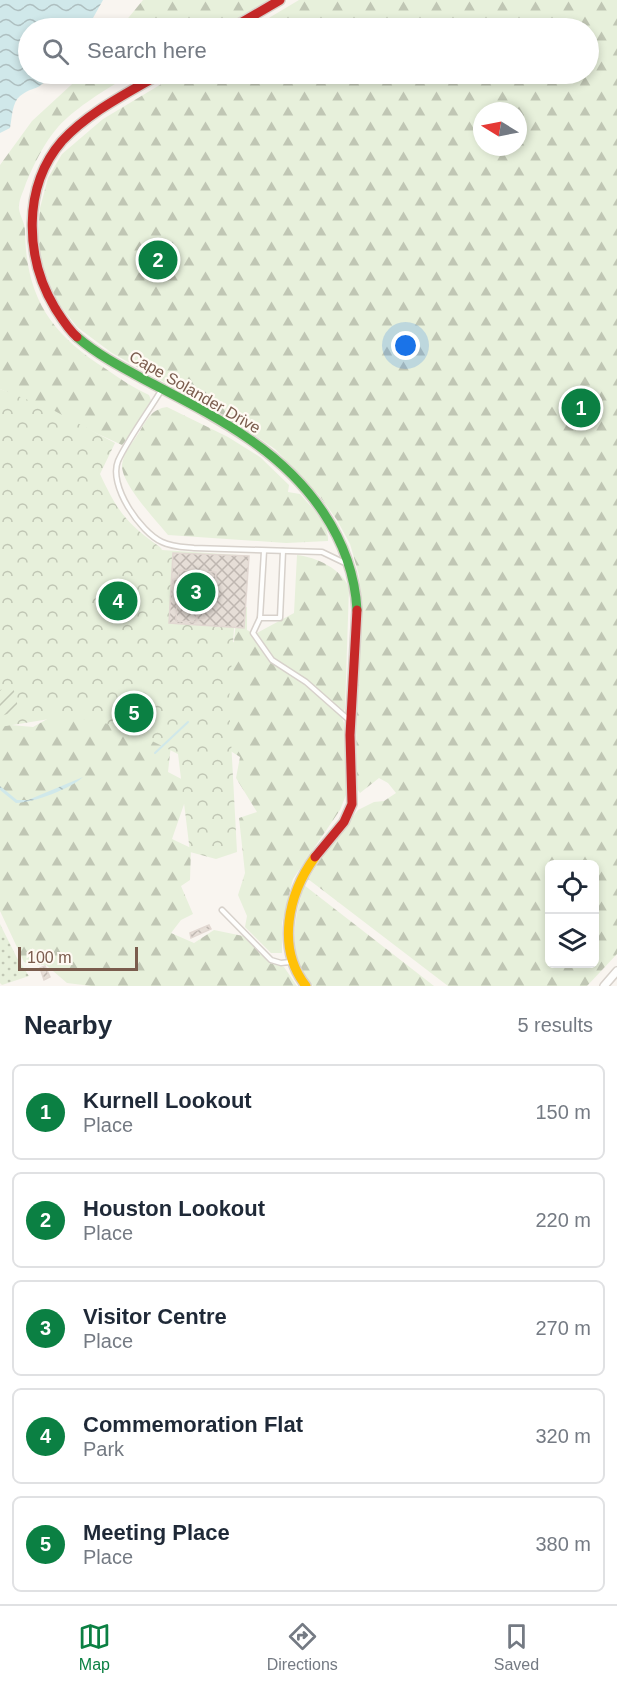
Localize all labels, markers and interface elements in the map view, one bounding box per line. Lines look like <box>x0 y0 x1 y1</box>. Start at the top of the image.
search box <box>18 18 599 84</box>
icon: search <box>39 35 72 68</box>
text: Search here <box>87 38 207 63</box>
north arrow <box>473 102 527 156</box>
pin: 2 <box>138 238 178 282</box>
your location <box>391 331 420 360</box>
street label: Cape Solander Drive <box>126 348 264 437</box>
pin: 1 <box>562 386 600 430</box>
pin: 3 <box>176 570 216 614</box>
pin: 4 <box>98 578 138 624</box>
pin: 5 <box>114 690 154 736</box>
map controls <box>545 860 599 968</box>
button: locate <box>545 860 599 914</box>
button: layers <box>545 914 599 968</box>
scale bar <box>18 944 138 971</box>
text: 100 m <box>27 949 71 966</box>
text: Nearby <box>24 1010 112 1040</box>
text: 5 results <box>517 1014 593 1036</box>
text: Kurnell Lookout <box>83 1088 252 1113</box>
text: 1 <box>40 1101 51 1123</box>
text: 150 m <box>535 1101 591 1123</box>
text: Place <box>83 1114 133 1136</box>
text: Houston Lookout <box>83 1196 265 1221</box>
text: 2 <box>40 1209 51 1231</box>
text: 220 m <box>535 1209 591 1231</box>
text: Place <box>83 1222 133 1244</box>
text: Visitor Centre <box>83 1304 227 1329</box>
text: 3 <box>40 1317 51 1339</box>
text: 270 m <box>535 1317 591 1339</box>
text: Place <box>83 1330 133 1352</box>
text: Commemoration Flat <box>83 1412 303 1437</box>
text: 4 <box>40 1425 51 1447</box>
text: 320 m <box>535 1425 591 1447</box>
text: Park <box>83 1438 124 1460</box>
text: Meeting Place <box>83 1520 230 1545</box>
text: 5 <box>40 1533 51 1555</box>
text: 380 m <box>535 1533 591 1555</box>
text: Place <box>83 1546 133 1568</box>
tab: Map <box>78 1620 111 1674</box>
tab: Directions <box>267 1620 338 1674</box>
tab: Saved <box>494 1620 539 1674</box>

